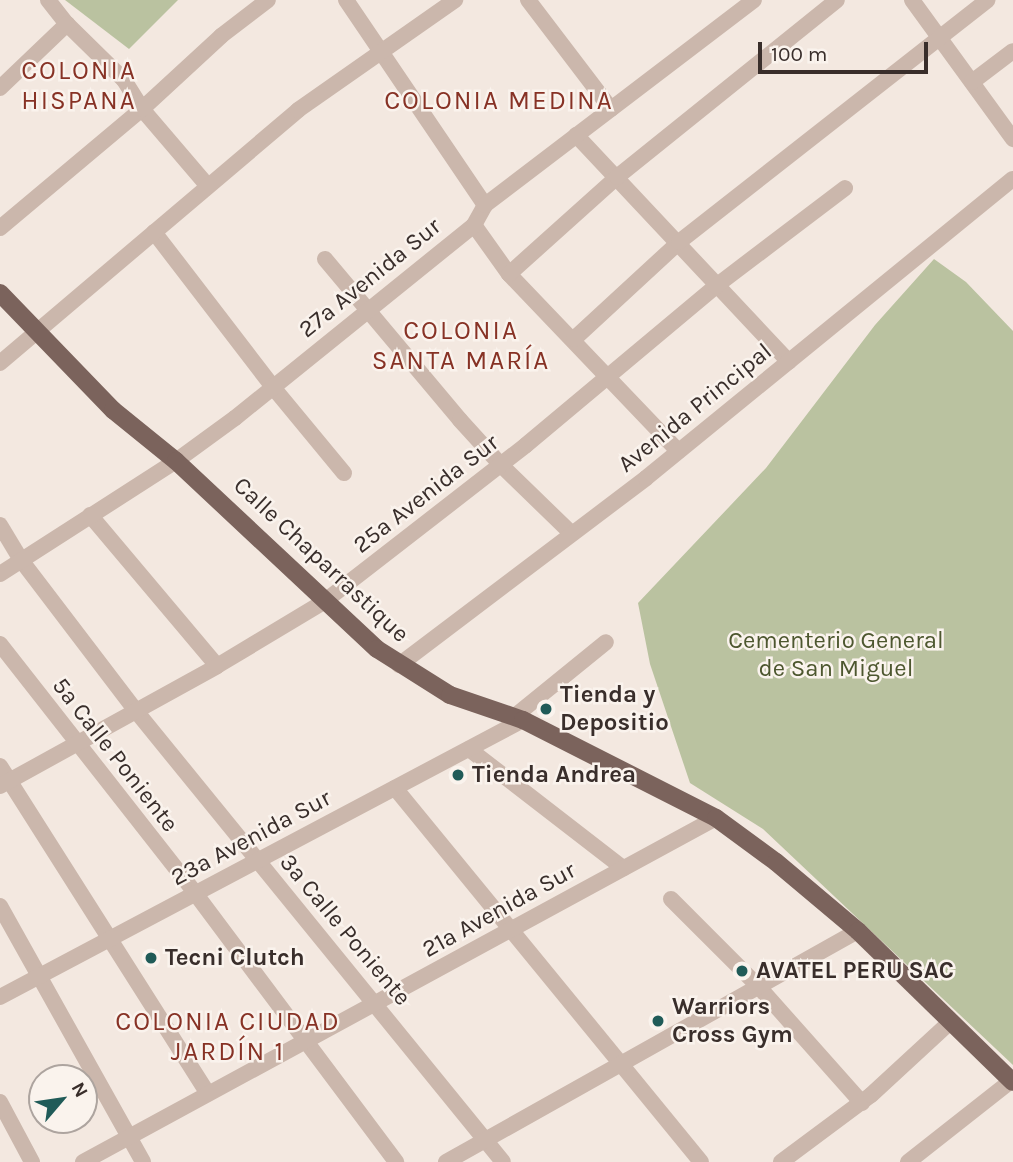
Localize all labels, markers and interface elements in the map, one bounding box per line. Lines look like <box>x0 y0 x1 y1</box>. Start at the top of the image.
scale bar <box>761 28 931 72</box>
text: 100 m <box>771 42 828 66</box>
district label: COLONIA HISPANA <box>22 55 136 116</box>
district label: COLONIA MEDINA <box>386 85 612 117</box>
street label: 27a Avenida Sur <box>293 212 447 344</box>
district label: COLONIA SANTA MARÍA <box>373 315 549 376</box>
street label: Avenida Principal <box>612 337 778 479</box>
street label: 25a Avenida Sur <box>348 428 504 560</box>
street label: Calle Chaparrastique <box>227 471 415 649</box>
park label: Cementerio General de San Miguel <box>728 627 944 683</box>
street label: 5a Calle Poniente <box>46 672 184 838</box>
place label: Tienda y Depositio <box>560 681 669 737</box>
marker: Tienda y Depositio <box>538 701 554 717</box>
place label: Tienda Andrea <box>472 761 636 789</box>
marker: Tienda Andrea <box>450 767 466 783</box>
street label: 23a Avenida Sur <box>166 784 336 892</box>
street label: 3a Calle Poniente <box>273 848 417 1012</box>
street label: 21a Avenida Sur <box>417 856 581 964</box>
place label: Tecni Clutch <box>165 944 305 972</box>
marker: Tecni Clutch <box>143 950 159 966</box>
place label: AVATEL PERU SAC <box>756 957 954 985</box>
marker: AVATEL PERU SAC <box>734 963 750 979</box>
place label: Warriors Cross Gym <box>672 993 793 1049</box>
district label: COLONIA CIUDAD JARDÍN 1 <box>117 1006 339 1068</box>
marker: Warriors Cross Gym <box>650 1013 666 1029</box>
north arrow <box>28 1064 98 1134</box>
text: N <box>67 1078 93 1101</box>

